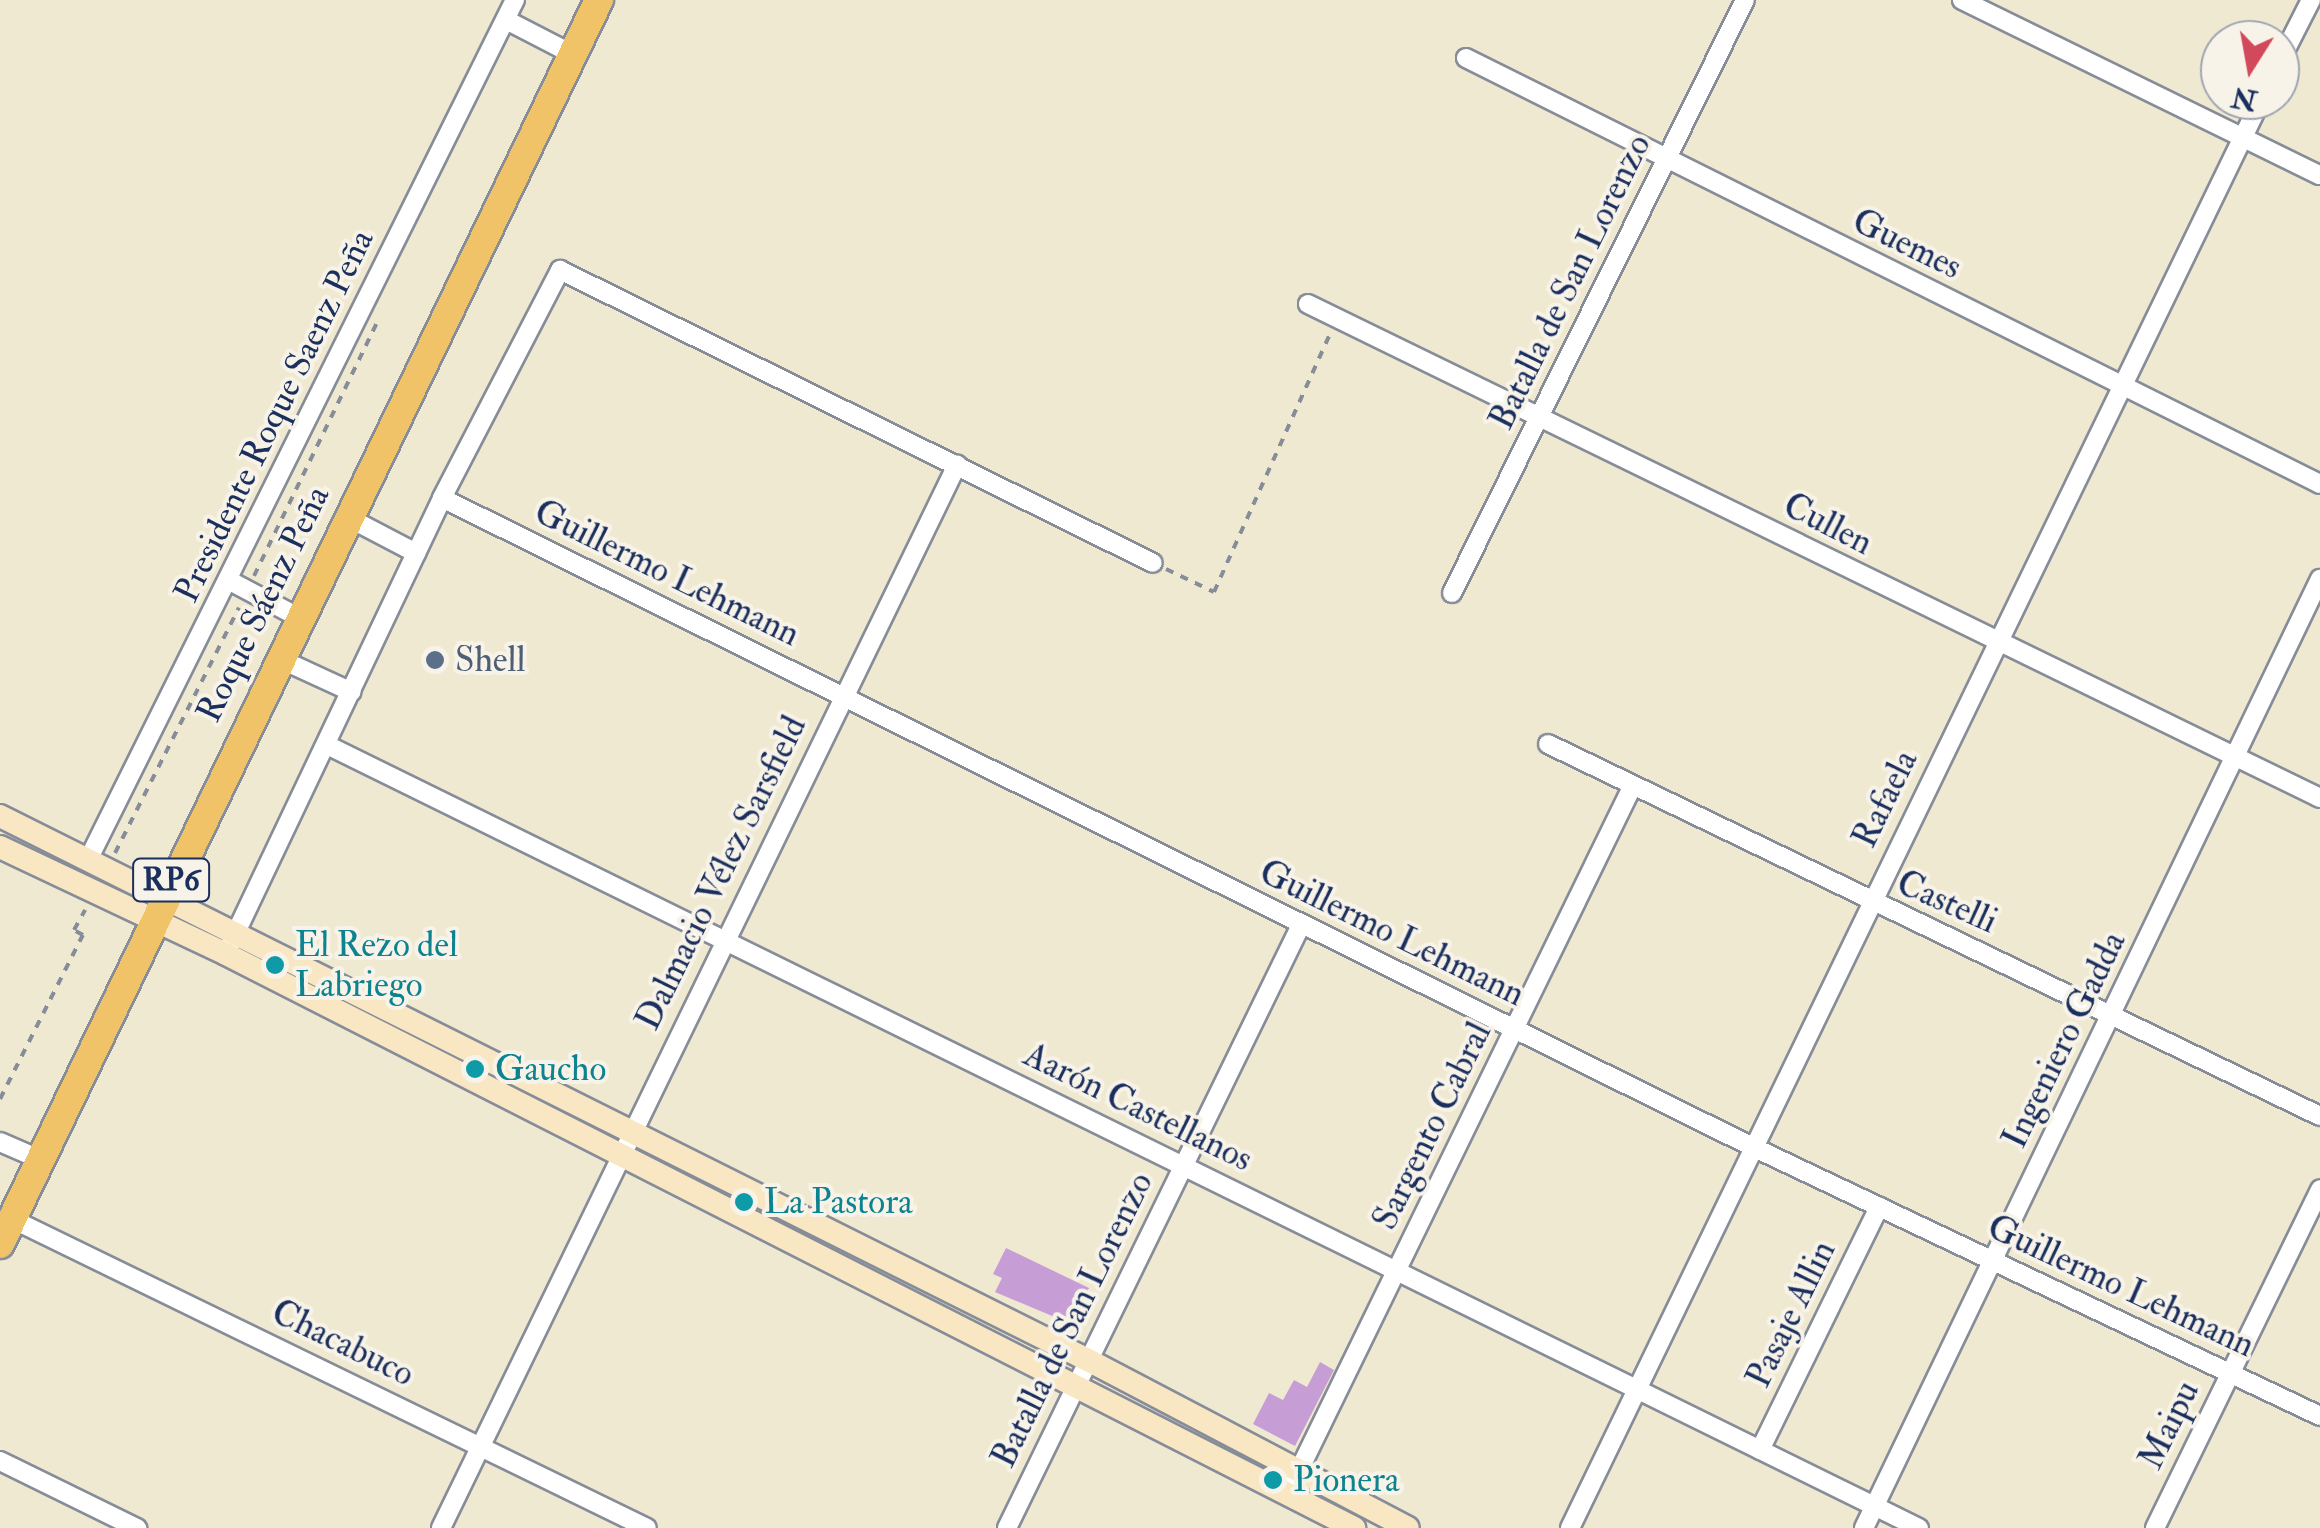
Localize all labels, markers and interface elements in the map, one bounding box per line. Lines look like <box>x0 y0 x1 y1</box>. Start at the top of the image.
north arrow <box>2200 20 2300 120</box>
text: N <box>2229 78 2260 118</box>
street label: Batalla de San Lorenzo <box>1480 128 1660 436</box>
street label: Guemes <box>1846 200 1968 288</box>
street label: Presidente Roque Saenz Peña <box>165 223 383 609</box>
street label: Roque Sáenz Peña <box>188 479 338 729</box>
street label: Cullen <box>1777 484 1879 564</box>
street label: Guillermo Lehmann <box>528 491 806 655</box>
place label: Shell <box>455 639 525 681</box>
marker: Shell <box>424 649 446 671</box>
street label: Dalmacio Vélez Sarsfield <box>627 709 815 1037</box>
street label: Rafaela <box>1844 743 1926 855</box>
street label: Guillermo Lehmann <box>1253 851 1531 1015</box>
road number: RP6 <box>131 853 211 907</box>
street label: Castelli <box>1890 861 2004 943</box>
place label: El Rezo del Labriego <box>295 924 458 1006</box>
street label: Ingeniero Gadda <box>1993 925 2135 1155</box>
marker: El Rezo del Labriego <box>264 954 286 976</box>
street label: Sargento Cabral <box>1364 1016 1500 1236</box>
street label: Aarón Castellanos <box>1017 1034 1259 1180</box>
place label: Gaucho <box>495 1048 606 1090</box>
marker: Gaucho <box>464 1058 486 1080</box>
street label: Batalla de San Lorenzo <box>982 1166 1162 1474</box>
place label: La Pastora <box>764 1181 913 1223</box>
marker: La Pastora <box>733 1191 755 1213</box>
street label: Guillermo Lehmann <box>1981 1206 2261 1366</box>
street label: Pasaje Allin <box>1737 1234 1845 1394</box>
street label: Chacabuco <box>265 1291 421 1395</box>
street label: Maipu <box>2130 1374 2208 1476</box>
place label: Pionera <box>1293 1459 1399 1501</box>
marker: Pionera <box>1262 1469 1284 1491</box>

